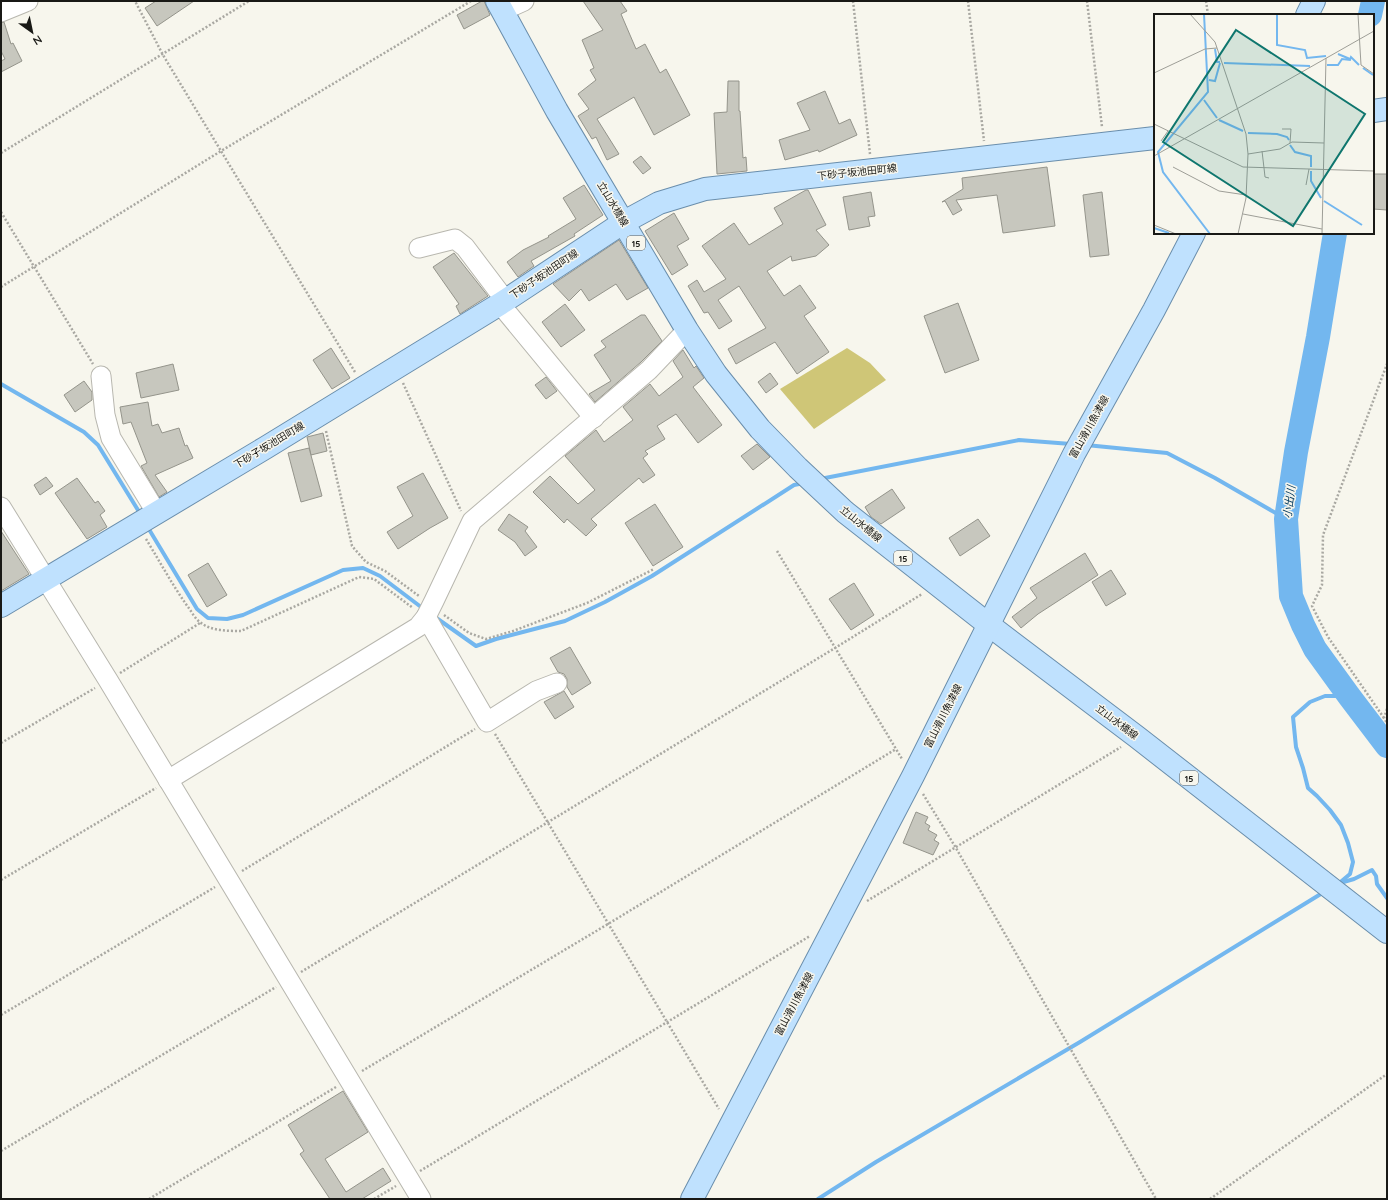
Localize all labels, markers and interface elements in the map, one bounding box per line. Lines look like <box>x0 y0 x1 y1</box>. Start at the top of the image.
north arrow <box>12 12 52 52</box>
inset map <box>1154 14 1374 234</box>
text: N <box>30 32 45 48</box>
street label: 下砂子坂池田町線 <box>817 161 897 183</box>
street label: 立山水橋線 <box>595 179 631 229</box>
road number: 15 <box>627 236 645 250</box>
street label: 下砂子坂池田町線 <box>507 246 581 302</box>
street label: 富山滑川魚津線 <box>1066 393 1112 461</box>
street label: 下砂子坂池田町線 <box>231 419 307 471</box>
water label: 小出川 <box>1280 484 1298 519</box>
street label: 立山水橋線 <box>837 503 885 545</box>
road number: 15 <box>894 551 912 565</box>
street label: 富山滑川魚津線 <box>921 682 965 750</box>
street label: 立山水橋線 <box>1093 702 1141 742</box>
road number: 15 <box>1180 771 1198 785</box>
street label: 富山滑川魚津線 <box>772 970 816 1038</box>

